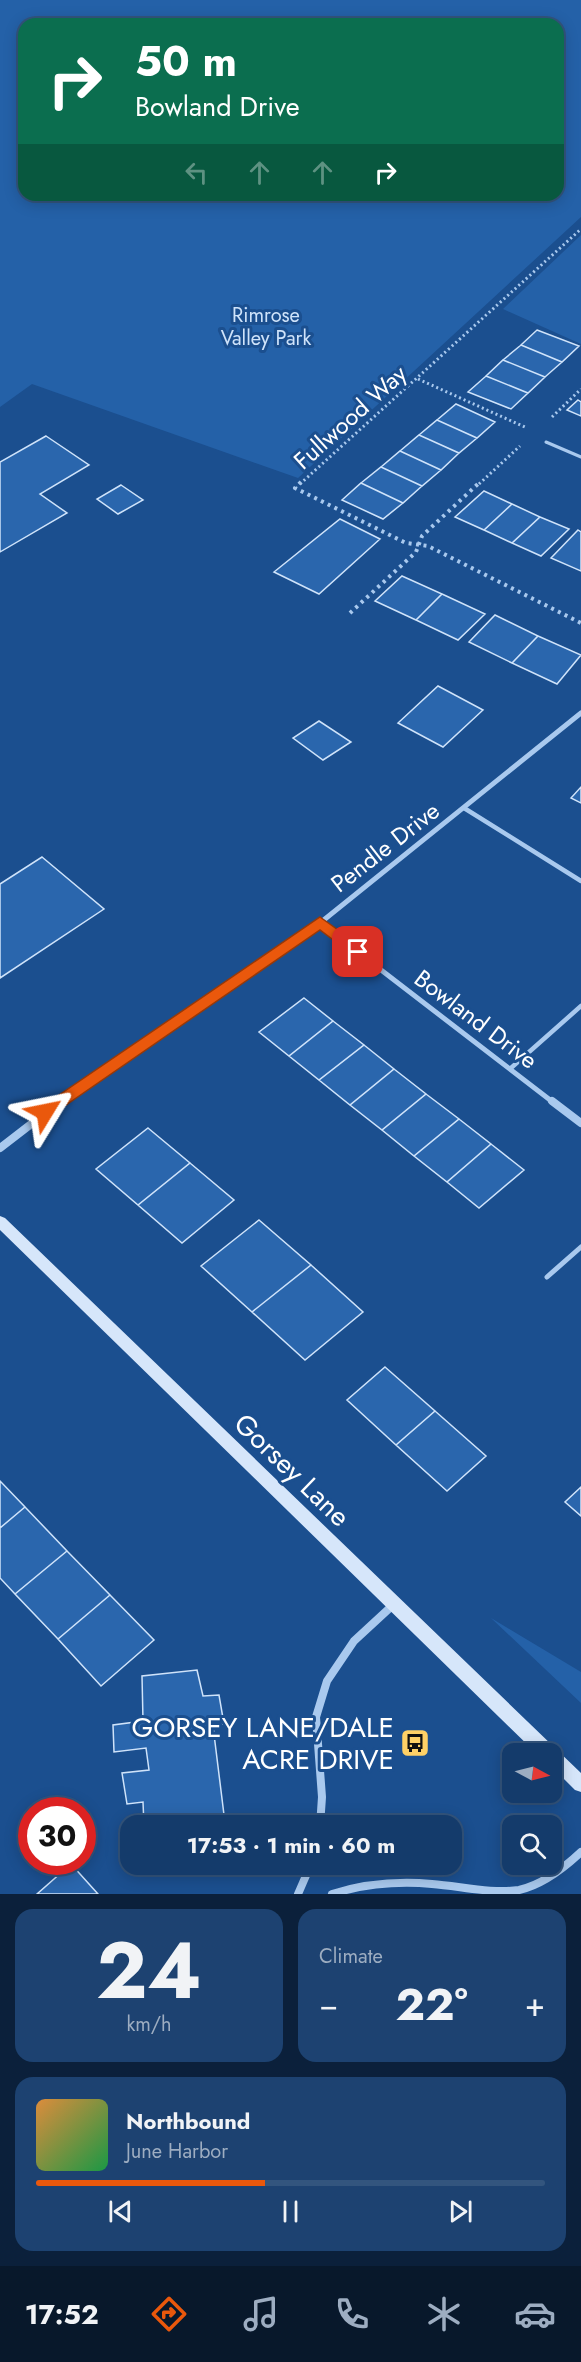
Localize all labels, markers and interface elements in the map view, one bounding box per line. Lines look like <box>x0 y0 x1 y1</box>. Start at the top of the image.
text: 50 m <box>135 31 237 92</box>
icon: right <box>36 42 114 120</box>
text: Bowland Drive <box>135 87 300 126</box>
icon: left <box>180 156 213 189</box>
icon: ahead <box>243 156 276 189</box>
icon: ahead <box>306 156 339 189</box>
icon: right <box>369 156 402 189</box>
park label: Rimrose Valley Park <box>221 301 311 353</box>
street label: Fullwood Way <box>286 356 415 477</box>
street label: Pendle Drive <box>323 793 447 901</box>
pin <box>332 926 383 977</box>
icon: arrive <box>341 935 374 968</box>
street label: Bowland Drive <box>407 961 545 1077</box>
position arrow <box>13 1080 77 1144</box>
street label: Gorsey Lane <box>225 1404 359 1536</box>
place label: GORSEY LANE/DALE ACRE DRIVE <box>132 1707 394 1780</box>
bus stop icon: GORSEY LANE/DALE ACRE DRIVE <box>399 1727 431 1759</box>
north arrow <box>502 1743 562 1803</box>
map controls <box>502 1743 562 1875</box>
speed limit sign: 30 <box>18 1797 96 1875</box>
button: search <box>502 1815 562 1875</box>
text: 17:53 · 1 min · 60 m <box>187 1829 395 1861</box>
text: 24 <box>96 1915 202 2027</box>
text: Climate <box>319 1942 383 1971</box>
text: 22° <box>395 1972 468 2037</box>
text: − <box>319 1981 338 2028</box>
text: + <box>525 1981 545 2028</box>
text: km/h <box>126 2010 172 2039</box>
text: Northbound <box>126 2105 250 2137</box>
text: June Harbor <box>126 2137 228 2166</box>
icon: previous <box>104 2195 137 2228</box>
icon: pause <box>274 2195 307 2228</box>
icon: next <box>444 2195 477 2228</box>
icon: directions <box>148 2293 190 2335</box>
icon: music <box>240 2293 282 2335</box>
icon: phone <box>331 2293 373 2335</box>
icon: climate <box>423 2293 465 2335</box>
icon: car <box>514 2293 556 2335</box>
text: 17:52 <box>25 2295 99 2334</box>

